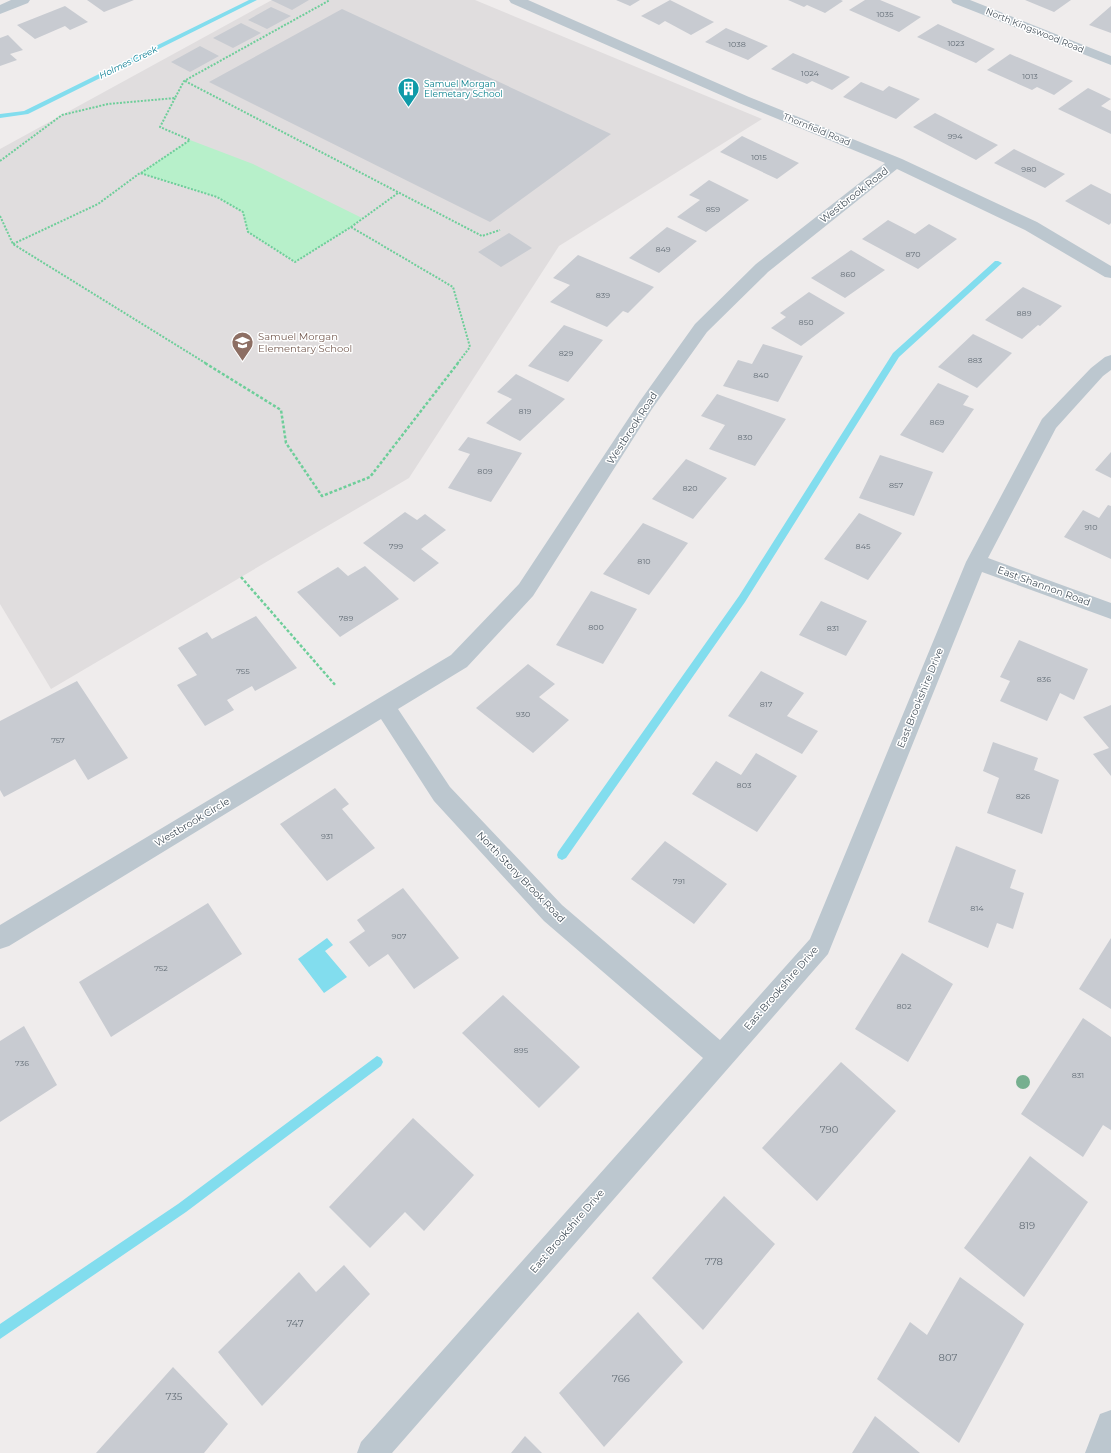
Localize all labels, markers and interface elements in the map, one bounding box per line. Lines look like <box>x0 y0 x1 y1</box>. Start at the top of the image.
street label: North Kingswood Road <box>984 5 1086 55</box>
house number: 1035 <box>876 9 894 19</box>
house number: 1023 <box>947 38 965 48</box>
house number: 1038 <box>728 39 746 49</box>
water label: Holmes Creek <box>97 43 159 81</box>
house number: 1024 <box>801 68 820 78</box>
house number: 1013 <box>1022 71 1038 81</box>
building icon: Samuel Morgan Elemetary School <box>396 75 422 108</box>
place label: Samuel Morgan Elemetary School <box>424 78 503 99</box>
street label: Thornfield Road <box>782 110 852 148</box>
house number: 994 <box>947 131 963 141</box>
house number: 1015 <box>751 152 767 162</box>
street label: Westbrook Road <box>817 164 891 226</box>
house number: 980 <box>1021 164 1037 174</box>
house number: 859 <box>706 204 720 214</box>
house number: 849 <box>655 244 671 254</box>
house number: 870 <box>906 249 920 259</box>
house number: 860 <box>840 269 856 279</box>
house number: 839 <box>596 290 610 300</box>
house number: 889 <box>1016 308 1032 318</box>
house number: 850 <box>799 317 813 327</box>
school or university icon: Samuel Morgan Elementary School <box>229 329 255 362</box>
place label: Samuel Morgan Elementary School <box>258 330 352 355</box>
house number: 829 <box>559 348 573 358</box>
house number: 883 <box>968 355 983 365</box>
house number: 840 <box>753 370 769 380</box>
street label: Westbrook Road <box>604 389 660 467</box>
house number: 819 <box>519 406 532 416</box>
house number: 869 <box>930 417 945 427</box>
house number: 830 <box>738 432 752 442</box>
house number: 809 <box>477 466 493 476</box>
house number: 857 <box>889 480 903 490</box>
house number: 820 <box>683 483 697 493</box>
house number: 910 <box>1084 522 1098 532</box>
house number: 799 <box>389 541 403 551</box>
house number: 845 <box>856 541 871 551</box>
house number: 810 <box>637 556 651 566</box>
street label: East Shannon Road <box>996 563 1092 609</box>
house number: 789 <box>339 613 353 623</box>
house number: 800 <box>588 622 604 632</box>
house number: 831 <box>827 623 839 633</box>
street label: East Brookshire Drive <box>894 646 946 750</box>
house number: 755 <box>236 666 250 676</box>
house number: 836 <box>1037 674 1051 684</box>
house number: 817 <box>760 699 773 709</box>
house number: 930 <box>516 709 530 719</box>
house number: 757 <box>51 735 65 745</box>
house number: 803 <box>737 780 752 790</box>
house number: 826 <box>1016 791 1030 801</box>
street label: Westbrook Circle <box>152 794 232 850</box>
street label: North Stony Brook Road <box>474 829 568 925</box>
house number: 931 <box>321 831 333 841</box>
house number: 791 <box>673 876 685 886</box>
house number: 814 <box>970 903 984 913</box>
house number: 907 <box>392 931 407 941</box>
street label: East Brookshire Drive <box>741 943 821 1033</box>
house number: 752 <box>154 963 168 973</box>
house number: 802 <box>897 1001 912 1011</box>
house number: 895 <box>514 1045 529 1055</box>
house number: 736 <box>15 1058 29 1068</box>
house number: 831 <box>1072 1070 1084 1080</box>
house number: 790 <box>820 1123 839 1136</box>
street label: East Brookshire Drive <box>527 1186 607 1276</box>
house number: 819 <box>1019 1219 1035 1232</box>
house number: 778 <box>705 1255 723 1268</box>
house number: 747 <box>286 1317 304 1330</box>
house number: 807 <box>939 1351 958 1364</box>
house number: 766 <box>612 1372 630 1385</box>
house number: 735 <box>165 1390 183 1403</box>

